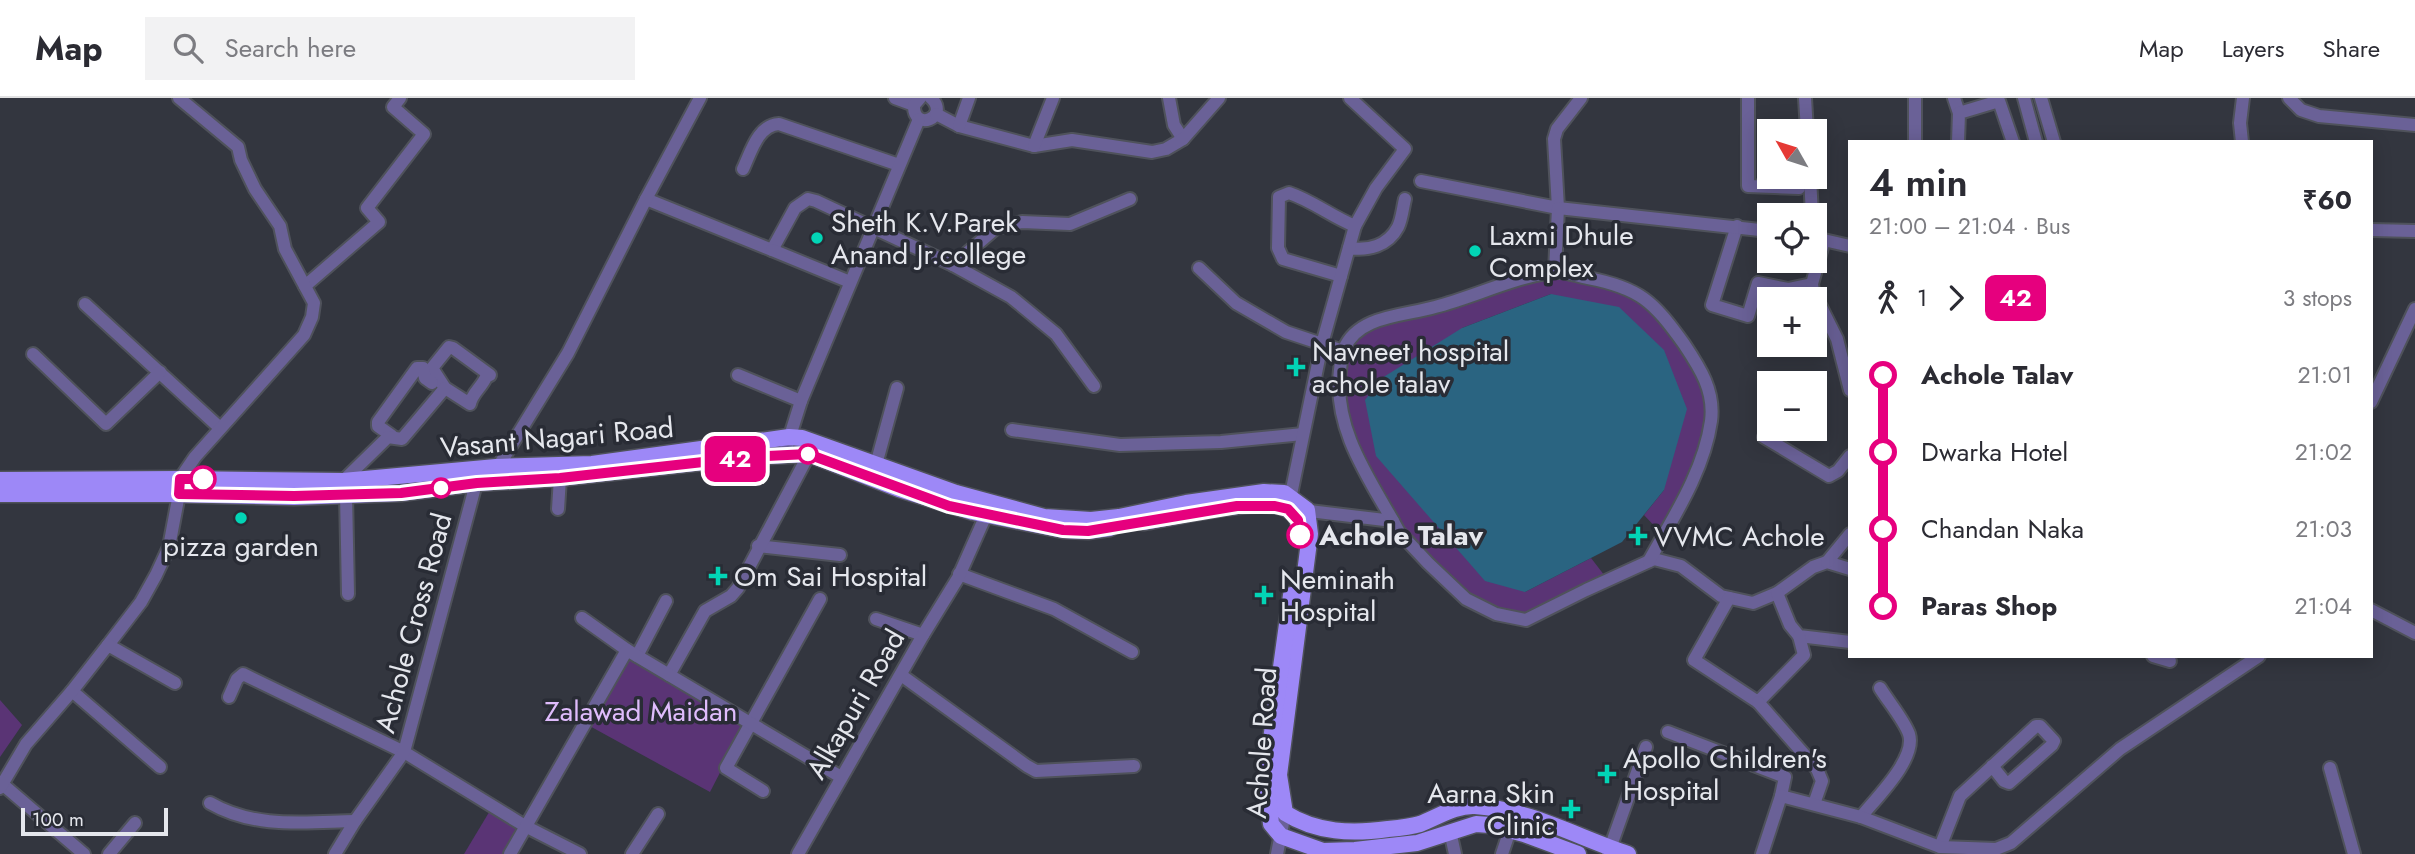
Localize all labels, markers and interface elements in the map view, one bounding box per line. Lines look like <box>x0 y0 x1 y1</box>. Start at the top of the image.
search box <box>145 17 635 80</box>
text: Map <box>35 25 103 72</box>
icon: search <box>169 29 207 67</box>
text: Search here <box>225 29 356 67</box>
text: Map <box>2139 31 2184 66</box>
text: Layers <box>2222 31 2284 66</box>
text: Share <box>2322 31 2380 66</box>
north arrow <box>1757 119 1827 189</box>
map controls <box>1757 119 1827 441</box>
text: 4 min <box>1869 155 1968 210</box>
text: ₹60 <box>2303 181 2352 219</box>
place label: Sheth K.V.Parek Anand Jr.college <box>831 202 1026 275</box>
button: locate <box>1757 203 1827 273</box>
text: 21:00 – 21:04 · Bus <box>1869 209 2070 243</box>
place label: Laxmi Dhule Complex <box>1489 215 1634 288</box>
marker: Sheth K.V.Parek Anand Jr.college <box>809 230 825 246</box>
marker: Laxmi Dhule Complex <box>1467 243 1483 259</box>
icon: walk <box>1869 279 1907 317</box>
icon: forward <box>1937 279 1975 317</box>
text: 42 <box>1999 280 2032 315</box>
text: 1 <box>1917 281 1927 315</box>
text: 3 stops <box>2283 281 2352 315</box>
button: + <box>1757 287 1827 357</box>
place label: Navneet hospital achole talav <box>1312 331 1509 404</box>
text: Achole Talav <box>1921 356 2073 394</box>
marker: Navneet hospital achole talav <box>1286 357 1306 377</box>
text: 21:01 <box>2298 358 2352 392</box>
button: − <box>1757 371 1827 441</box>
street label: Vasant Nagari Road <box>439 407 675 468</box>
text: Dwarka Hotel <box>1921 433 2068 471</box>
text: 21:02 <box>2295 435 2352 469</box>
line badge: 42 <box>704 436 766 482</box>
text: 42 <box>719 441 751 476</box>
unlabelled marker <box>798 444 818 464</box>
unlabelled marker <box>190 466 216 492</box>
unlabelled marker <box>431 478 451 498</box>
street label: Achole Cross Road <box>364 509 463 738</box>
marker: pizza garden <box>233 510 249 526</box>
text: Chandan Naka <box>1921 510 2084 548</box>
text: 21:03 <box>2295 512 2352 546</box>
place label: Achole Talav <box>1318 515 1483 556</box>
place label: VVMC Achole <box>1654 516 1825 557</box>
marker: Achole Talav <box>1287 522 1313 548</box>
place label: pizza garden <box>163 526 319 567</box>
marker: VVMC Achole <box>1628 526 1648 546</box>
place label: Om Sai Hospital <box>734 556 927 597</box>
place label: Neminath Hospital <box>1280 559 1395 632</box>
marker: Om Sai Hospital <box>708 566 728 586</box>
marker: Neminath Hospital <box>1254 585 1274 605</box>
text: Paras Shop <box>1921 587 2057 625</box>
text: 21:04 <box>2294 589 2352 623</box>
street label: Alkapuri Road <box>796 622 915 787</box>
street label: Achole Road <box>1236 666 1287 820</box>
park label: Zalawad Maidan <box>545 691 737 732</box>
place label: Apollo Children's Hospital <box>1623 738 1827 811</box>
marker: Apollo Children's Hospital <box>1597 764 1617 784</box>
place label: Aarna Skin Clinic <box>1427 773 1555 846</box>
marker: Aarna Skin Clinic <box>1561 799 1581 819</box>
scale bar <box>21 805 168 837</box>
text: 100 m <box>32 806 84 833</box>

